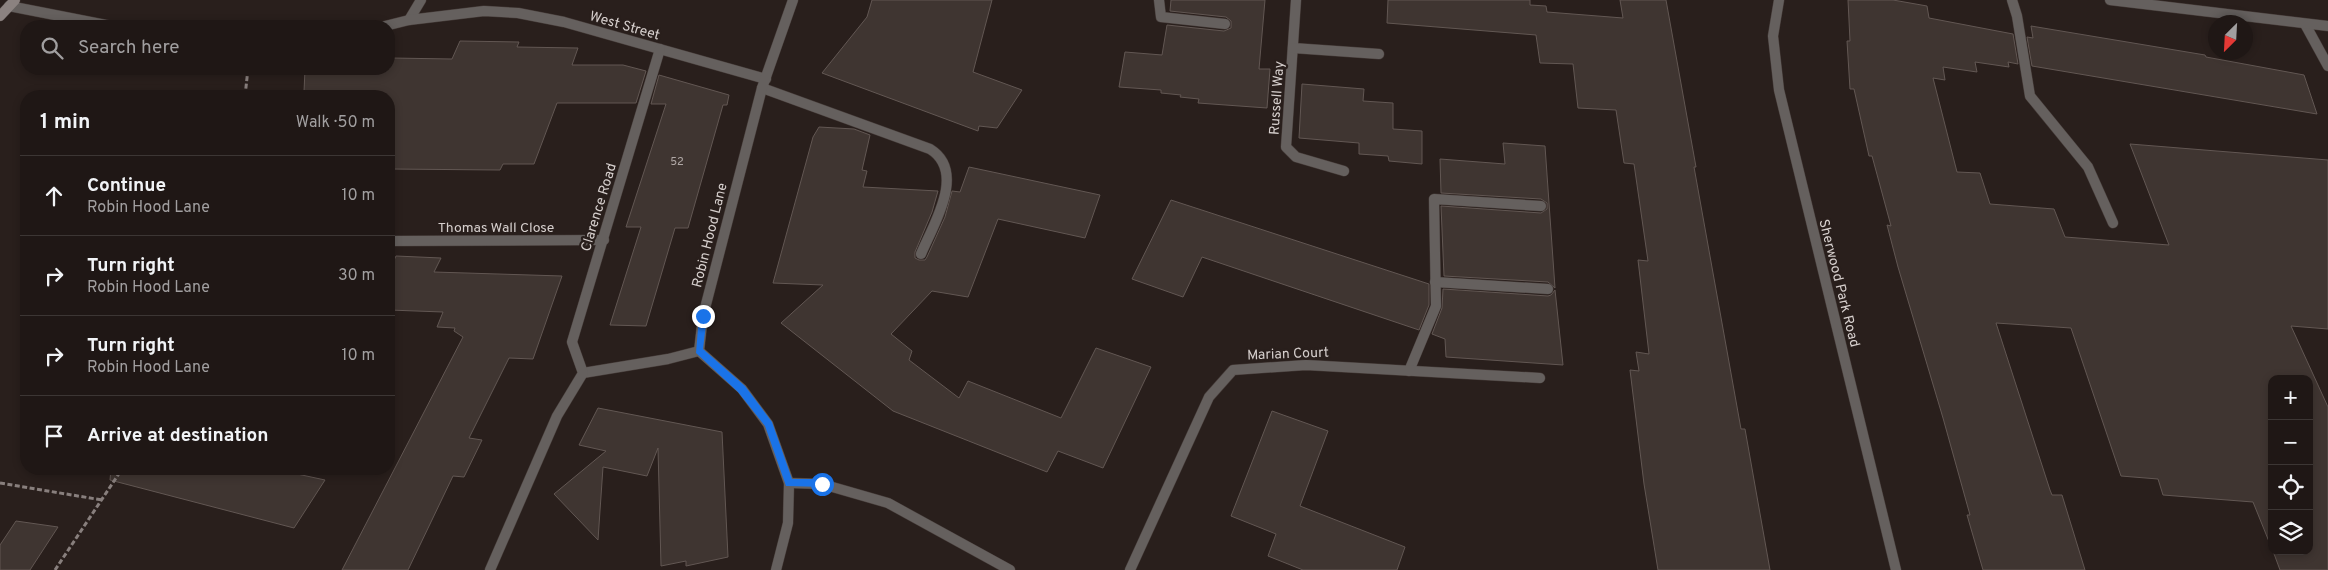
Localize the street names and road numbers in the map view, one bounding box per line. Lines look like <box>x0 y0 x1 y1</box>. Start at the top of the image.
street label: West Street <box>587 8 662 45</box>
street label: Russell Way <box>1266 61 1289 136</box>
street label: Clarence Road <box>578 161 621 254</box>
street label: Robin Hood Lane <box>689 181 732 290</box>
street label: Sherwood Park Road <box>1814 218 1863 349</box>
street label: Thomas Wall Close <box>438 220 554 237</box>
street label: Marian Court <box>1247 345 1329 364</box>

